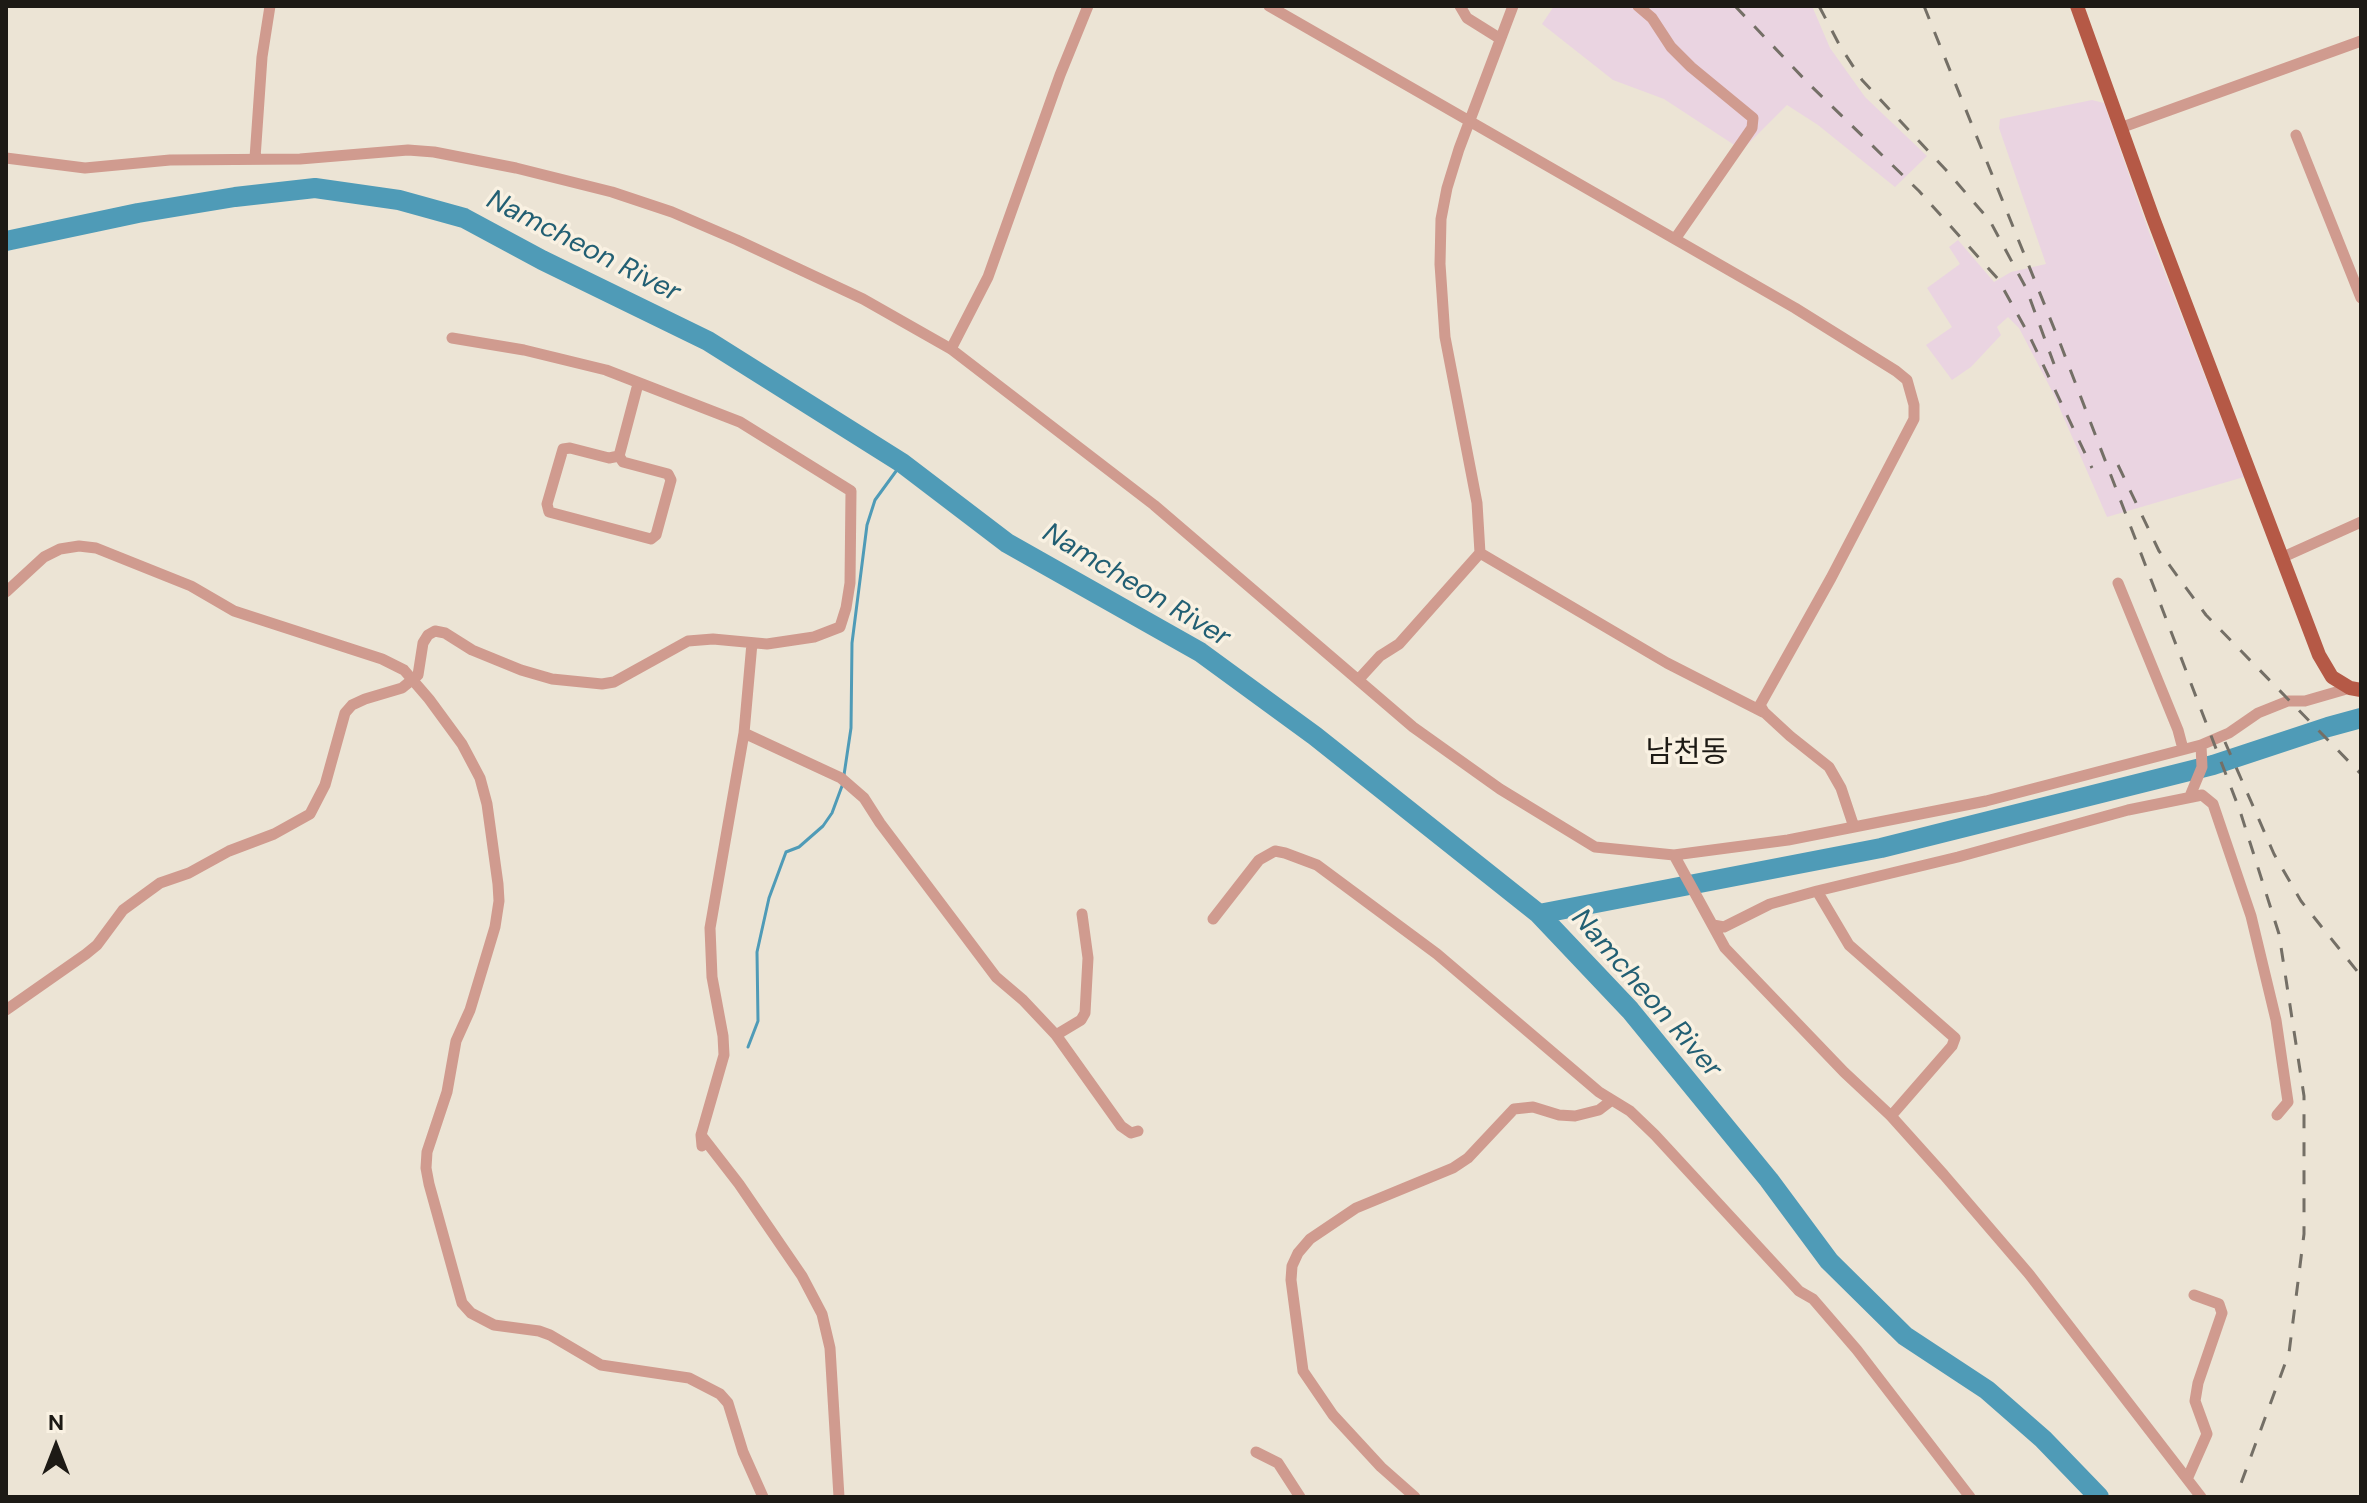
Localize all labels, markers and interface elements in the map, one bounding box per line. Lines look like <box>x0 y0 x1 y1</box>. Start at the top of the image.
water label: Namcheon River <box>481 184 685 310</box>
water label: Namcheon River <box>1036 517 1236 655</box>
district label: 남천동 <box>1646 736 1728 772</box>
water label: Namcheon River <box>1564 903 1728 1085</box>
north arrow <box>16 1407 96 1487</box>
text: N <box>48 1408 64 1437</box>

